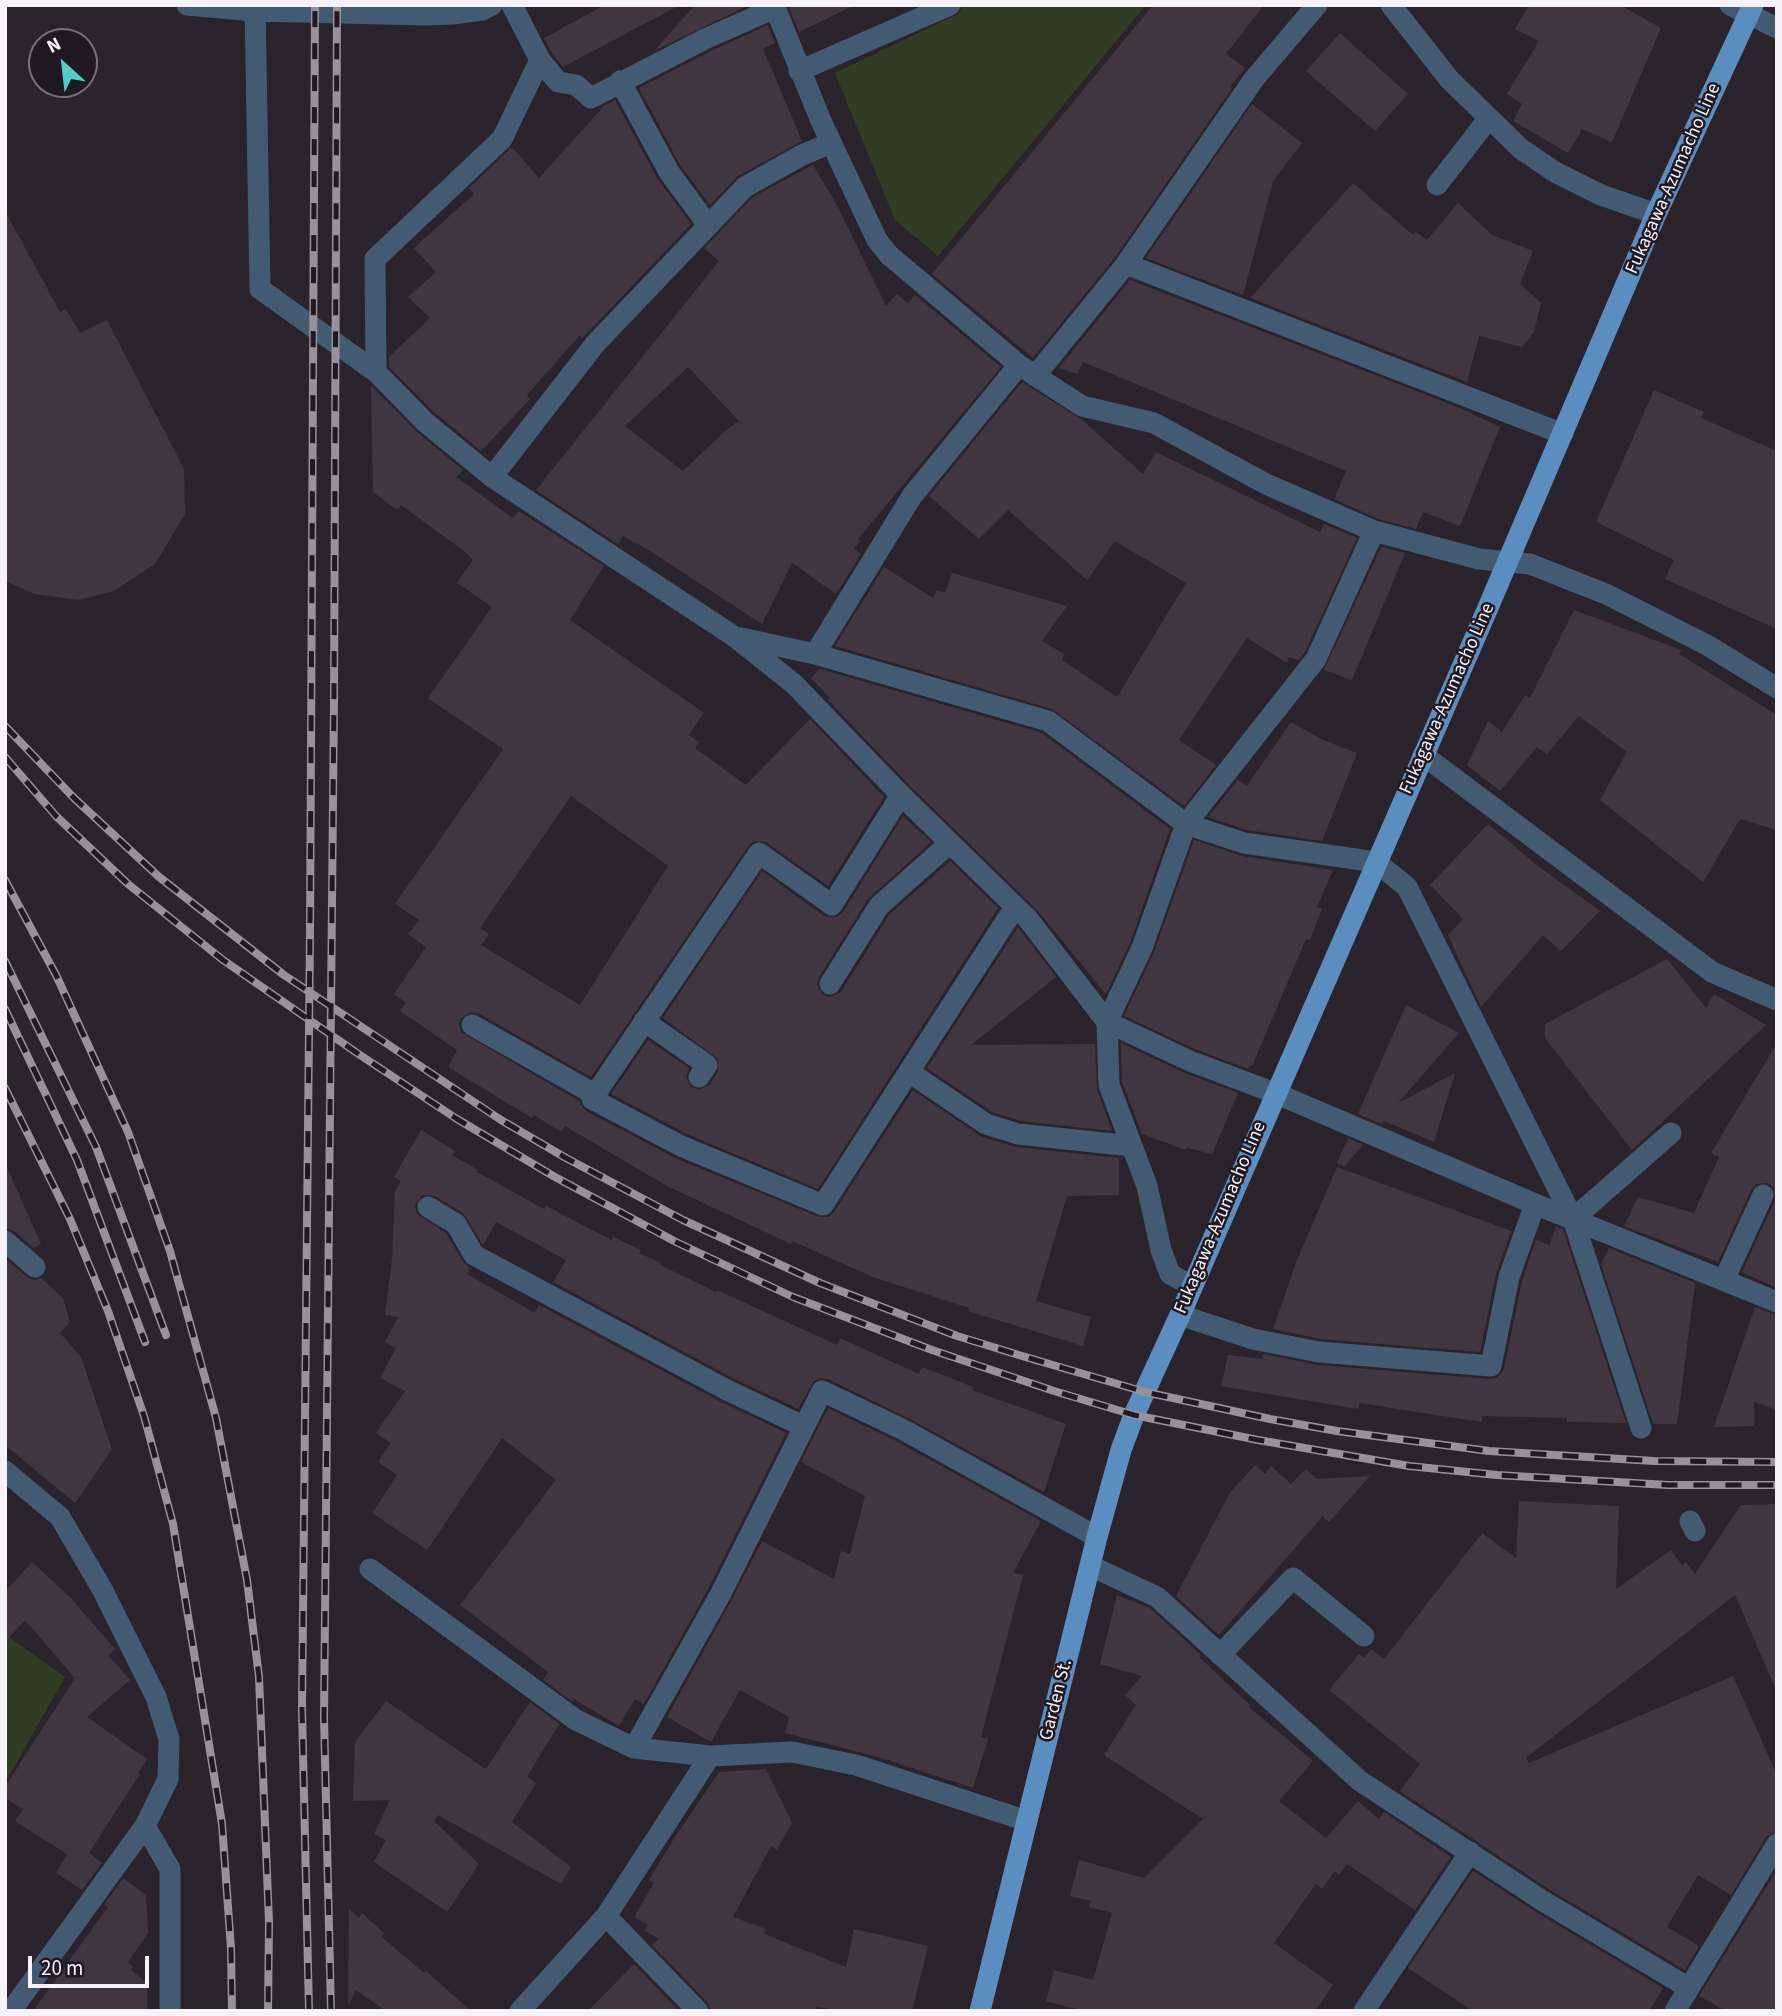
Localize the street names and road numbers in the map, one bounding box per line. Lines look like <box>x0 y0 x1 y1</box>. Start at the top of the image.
street label: Fukagawa-Azumacho Line <box>1622 80 1726 278</box>
street label: Fukagawa-Azumacho Line <box>1396 600 1500 798</box>
street label: Fukagawa-Azumacho Line <box>1170 1118 1272 1318</box>
street label: Garden St. <box>1036 1657 1078 1743</box>

